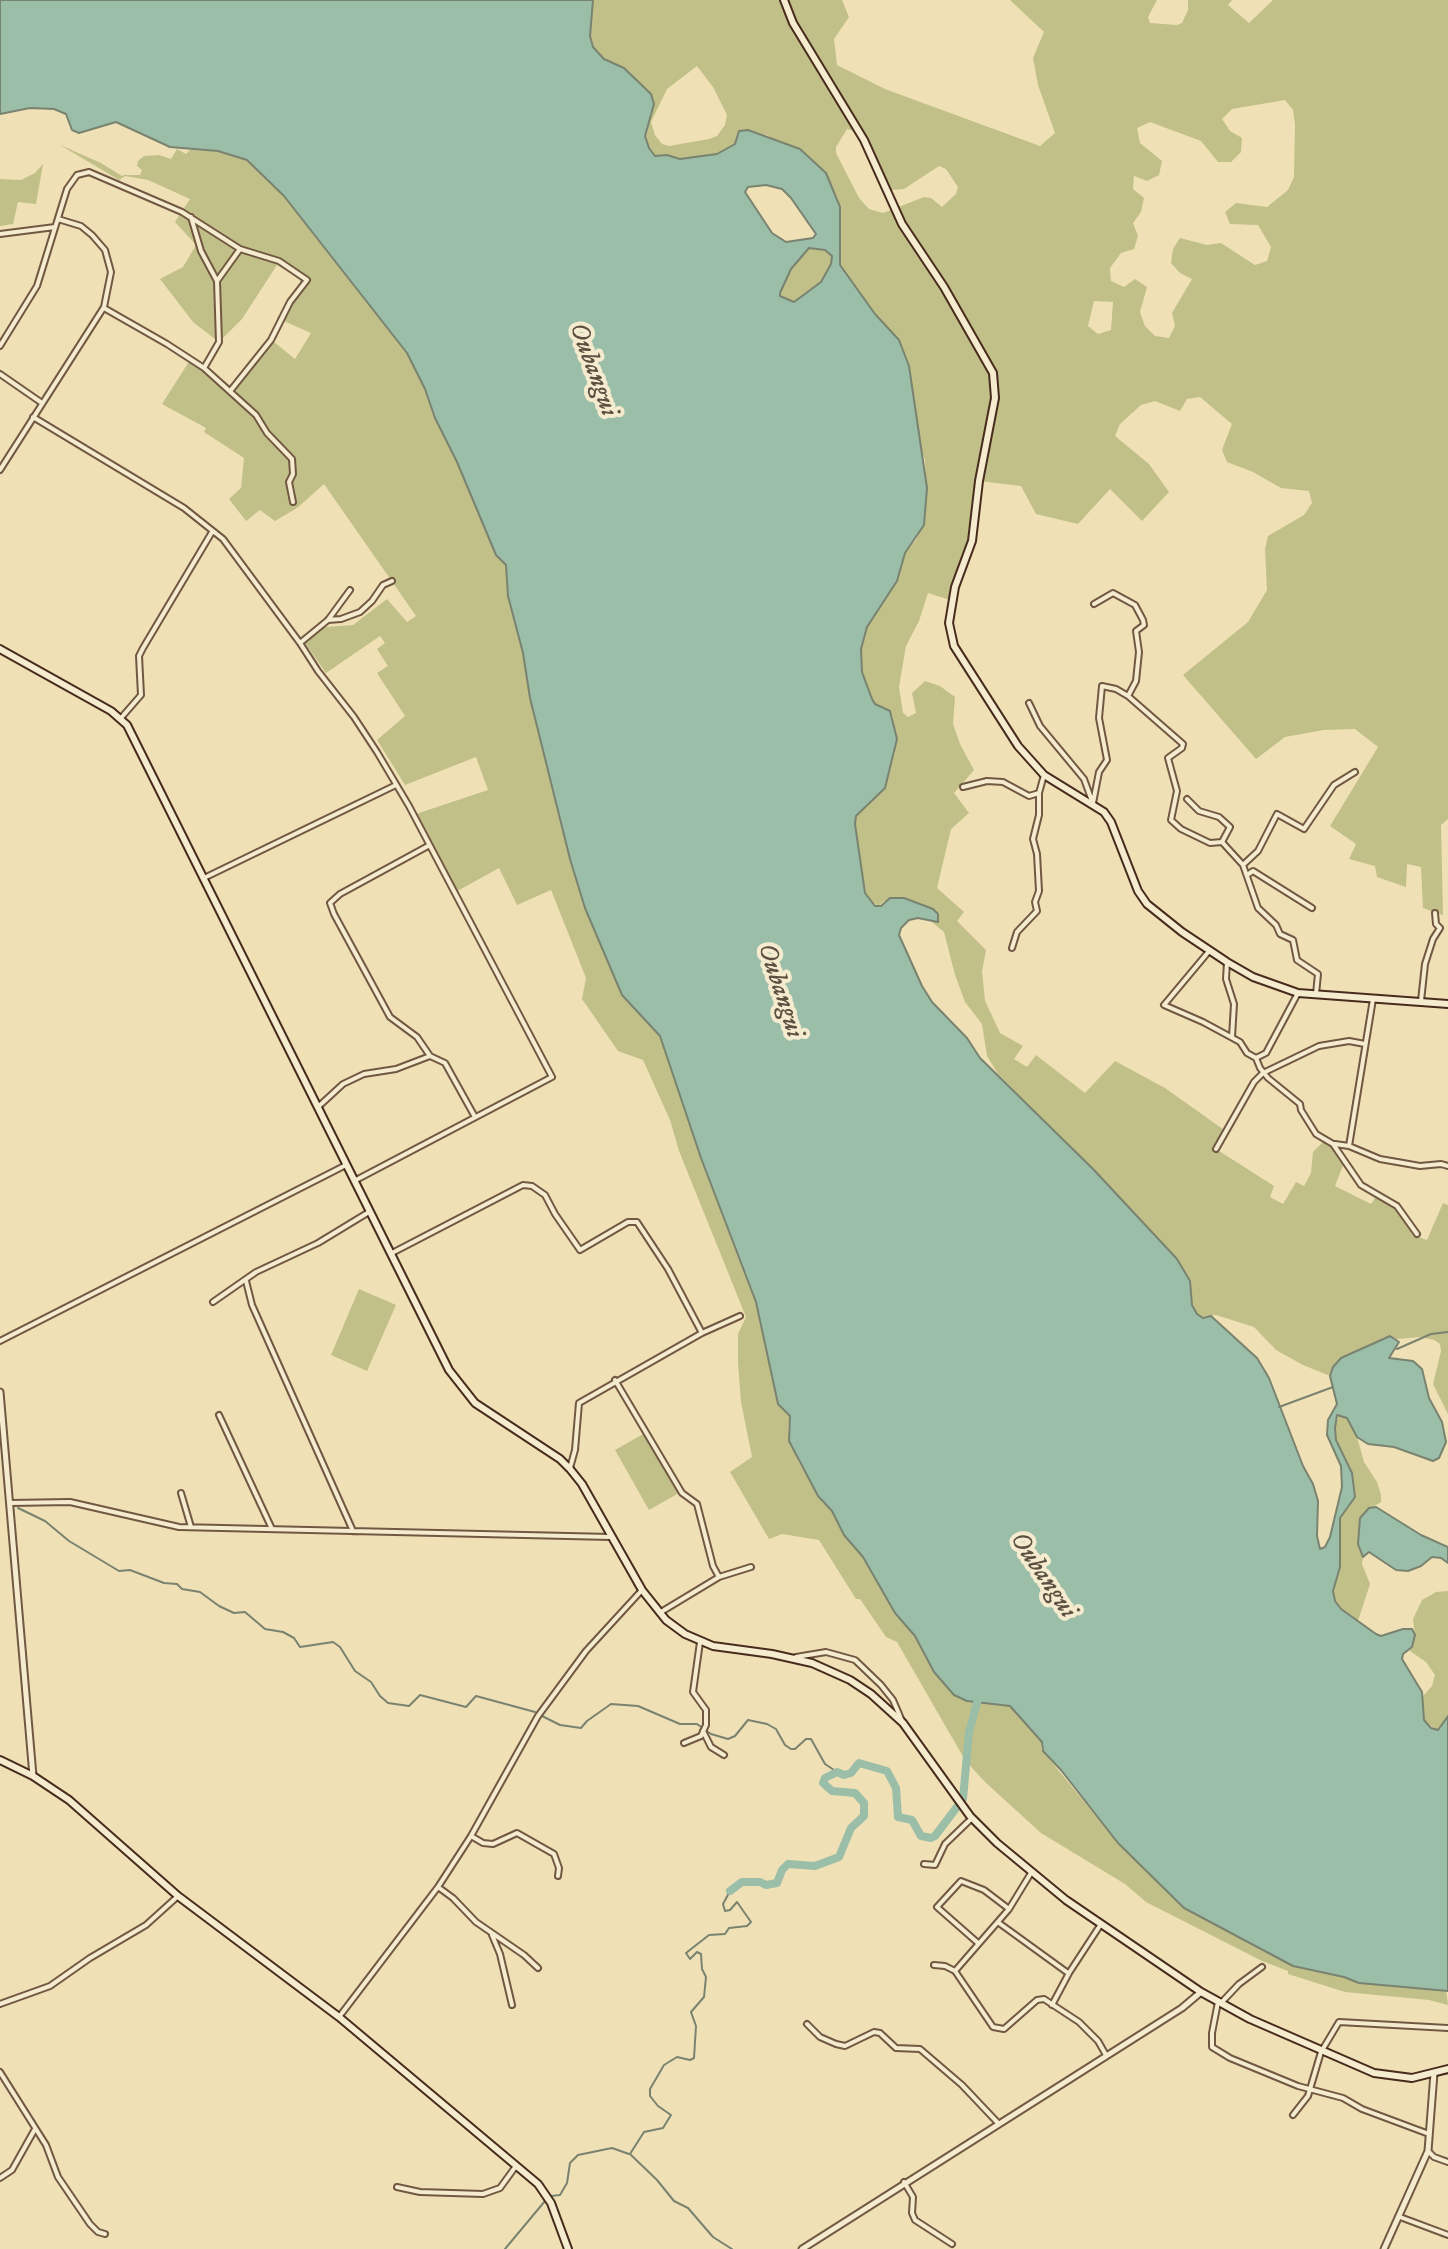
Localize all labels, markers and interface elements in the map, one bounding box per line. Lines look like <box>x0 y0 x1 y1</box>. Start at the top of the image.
water label: Oubangui <box>561 319 623 421</box>
water label: Oubangui <box>749 940 809 1042</box>
water label: Oubangui <box>1002 1527 1082 1625</box>

